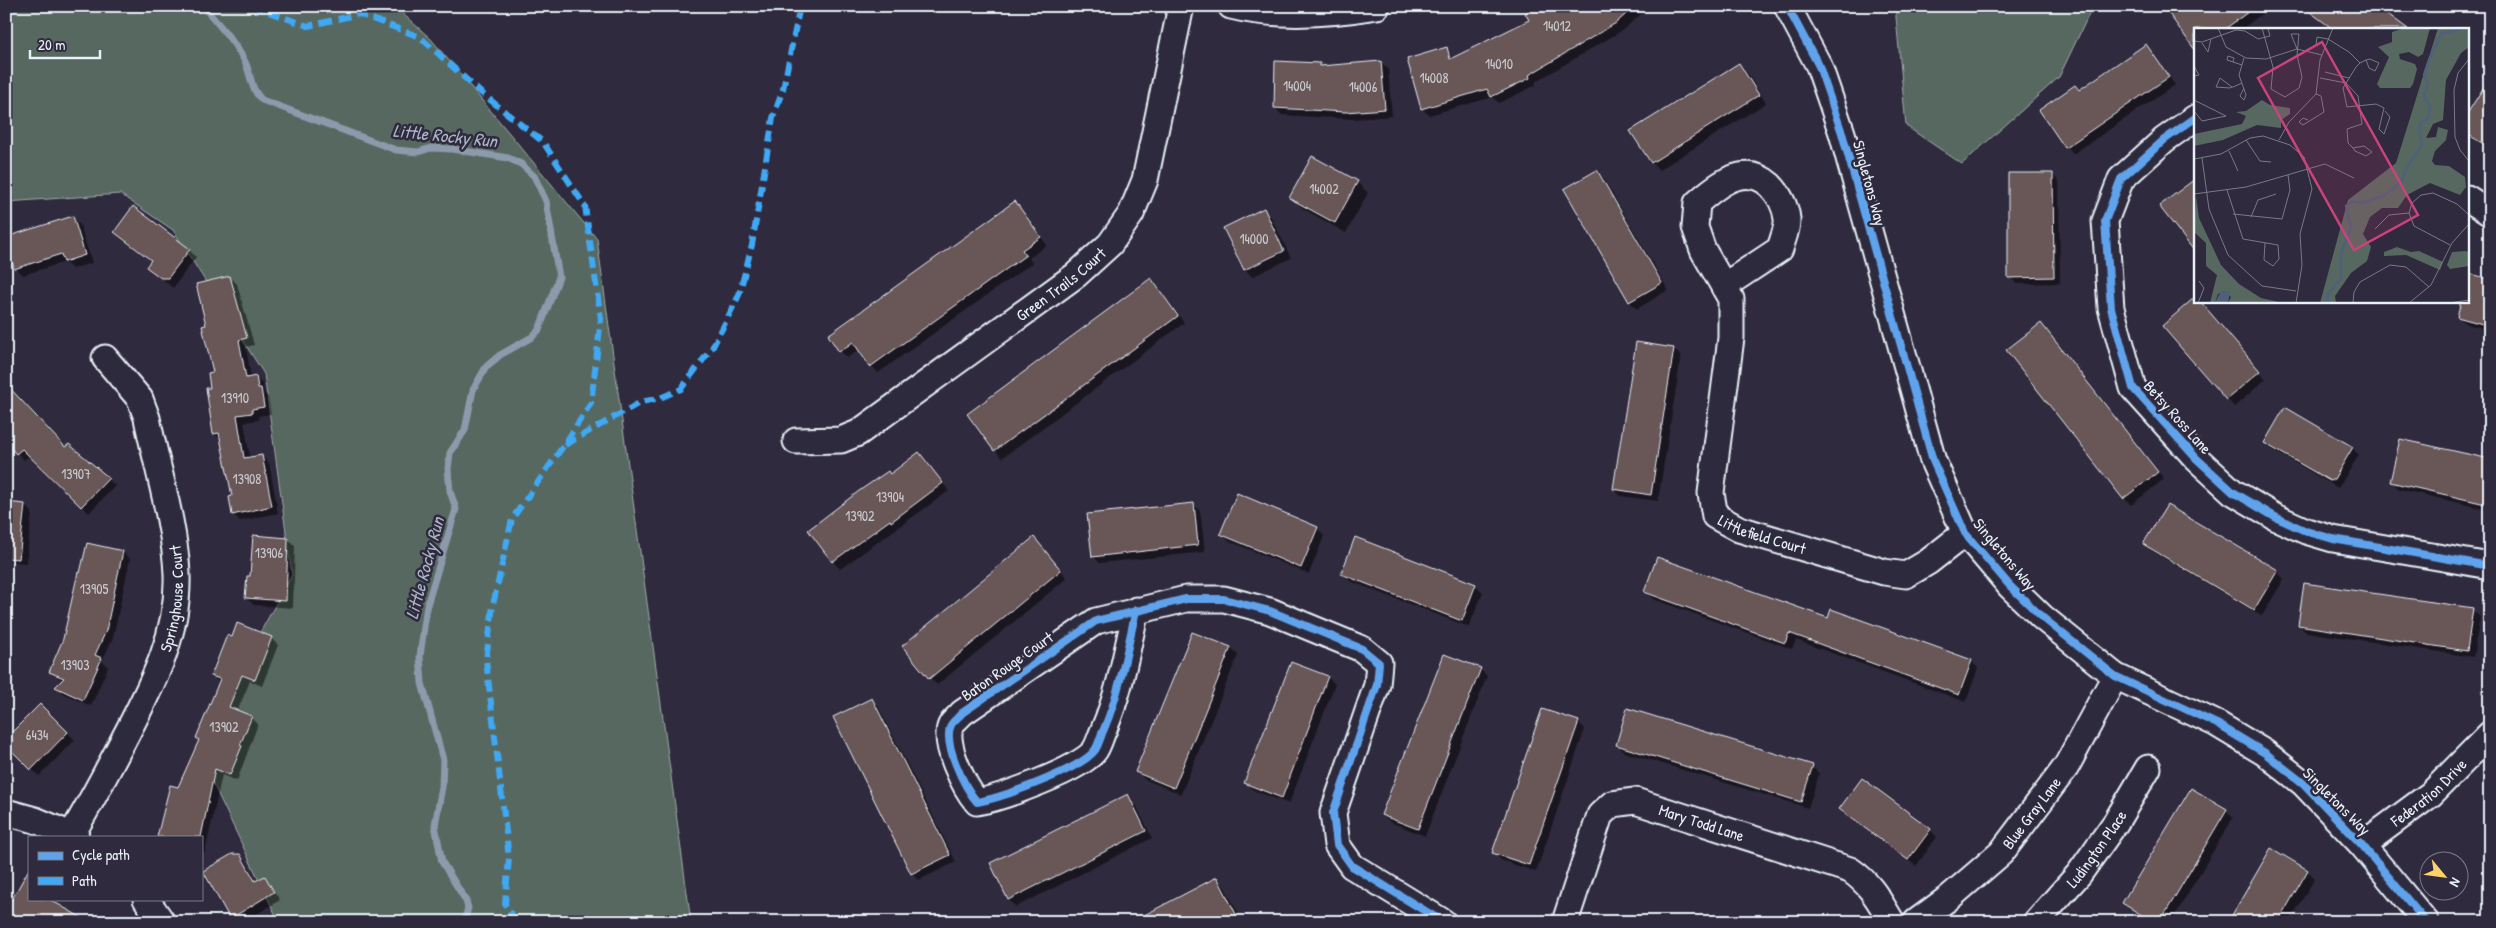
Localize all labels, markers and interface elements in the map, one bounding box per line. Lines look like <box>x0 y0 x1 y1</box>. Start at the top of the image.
house number: 14012 <box>1543 16 1572 35</box>
scale bar <box>30 28 100 60</box>
inset map <box>2194 28 2468 302</box>
text: 20 m <box>38 34 65 55</box>
house number: 14010 <box>1485 54 1513 73</box>
house number: 14008 <box>1420 68 1448 87</box>
house number: 14004 <box>1283 76 1311 95</box>
house number: 14006 <box>1349 77 1378 96</box>
water label: Little Rocky Run <box>392 118 500 154</box>
street label: Singletons Way <box>1848 138 1892 228</box>
house number: 14002 <box>1309 179 1339 198</box>
house number: 14000 <box>1239 229 1269 248</box>
street label: Green Trails Court <box>1011 242 1111 326</box>
street label: Betsy Ross Lane <box>2139 375 2217 459</box>
house number: 13910 <box>221 388 249 407</box>
house number: 13907 <box>61 464 91 483</box>
house number: 13908 <box>233 469 261 488</box>
house number: 13904 <box>876 487 904 506</box>
house number: 13902 <box>845 506 875 525</box>
street label: Littlefield Court <box>1714 509 1809 559</box>
water label: Little Rocky Run <box>399 512 451 622</box>
street label: Singletons Way <box>1968 513 2042 595</box>
street label: Springhouse Court <box>154 543 188 655</box>
house number: 13906 <box>255 543 284 562</box>
house number: 13905 <box>80 579 108 598</box>
street label: Baton Rouge Court <box>957 626 1058 706</box>
house number: 13903 <box>60 655 90 674</box>
house number: 13902 <box>209 717 239 736</box>
house number: 6434 <box>26 725 48 744</box>
street label: Federation Drive <box>2385 753 2472 832</box>
street label: Singletons Way <box>2298 762 2376 840</box>
street label: Blue Gray Lane <box>1997 772 2066 853</box>
street label: Mary Todd Lane <box>1656 798 1748 847</box>
street label: Ludington Place <box>2061 806 2132 892</box>
legend <box>28 836 202 900</box>
text: Cycle path <box>72 844 130 865</box>
north arrow <box>2418 850 2468 900</box>
text: Path <box>72 870 97 891</box>
text: N <box>2445 875 2466 891</box>

